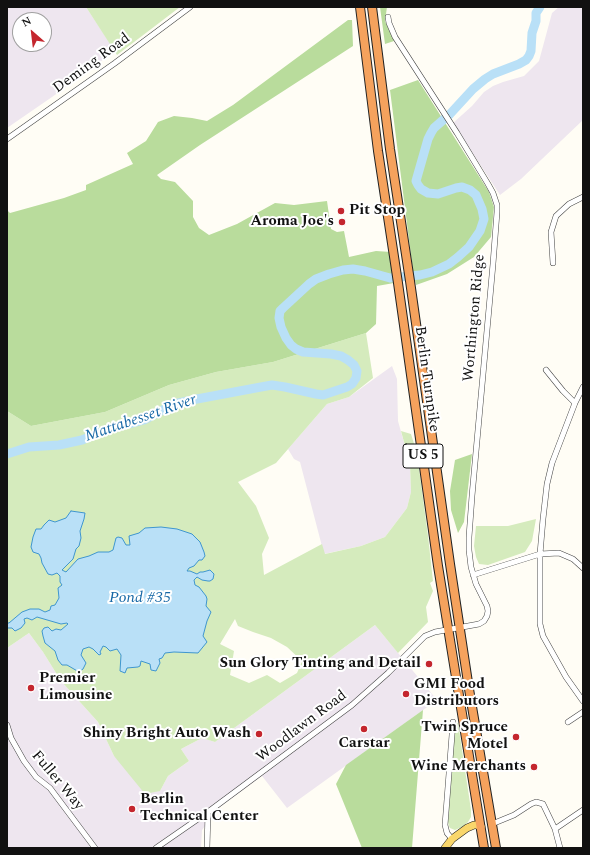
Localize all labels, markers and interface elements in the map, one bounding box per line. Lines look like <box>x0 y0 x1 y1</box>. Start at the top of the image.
north arrow <box>12 12 52 52</box>
text: N <box>19 12 35 31</box>
street label: Deming Road <box>50 30 134 98</box>
place label: Pit Stop <box>349 202 405 220</box>
marker: Pit Stop <box>336 206 346 216</box>
place label: Aroma Joe's <box>250 213 334 231</box>
marker: Aroma Joe's <box>337 217 347 227</box>
street label: Worthington Ridge <box>460 253 490 383</box>
street label: Berlin Turnpike <box>410 325 442 433</box>
water label: Mattabesset River <box>83 391 199 447</box>
road number: US 5 <box>403 444 443 468</box>
water label: Pond #35 <box>109 589 171 609</box>
place label: Sun Glory Tinting and Detail <box>220 655 421 673</box>
marker: Sun Glory Tinting and Detail <box>424 659 434 669</box>
place label: Premier Limousine <box>39 670 113 705</box>
place label: GMI Food Distributors <box>414 676 499 711</box>
marker: Premier Limousine <box>26 683 36 693</box>
street label: Woodlawn Road <box>253 687 351 767</box>
marker: GMI Food Distributors <box>401 689 411 699</box>
place label: Twin Spruce Motel <box>421 719 508 754</box>
marker: Carstar <box>359 724 369 734</box>
place label: Shiny Bright Auto Wash <box>83 725 251 743</box>
marker: Shiny Bright Auto Wash <box>254 729 264 739</box>
marker: Twin Spruce Motel <box>511 732 521 742</box>
place label: Carstar <box>338 735 390 753</box>
street label: Fuller Way <box>27 748 87 814</box>
place label: Wine Merchants <box>411 758 526 776</box>
marker: Wine Merchants <box>529 762 539 772</box>
place label: Berlin Technical Center <box>140 791 258 826</box>
marker: Berlin Technical Center <box>127 804 137 814</box>

